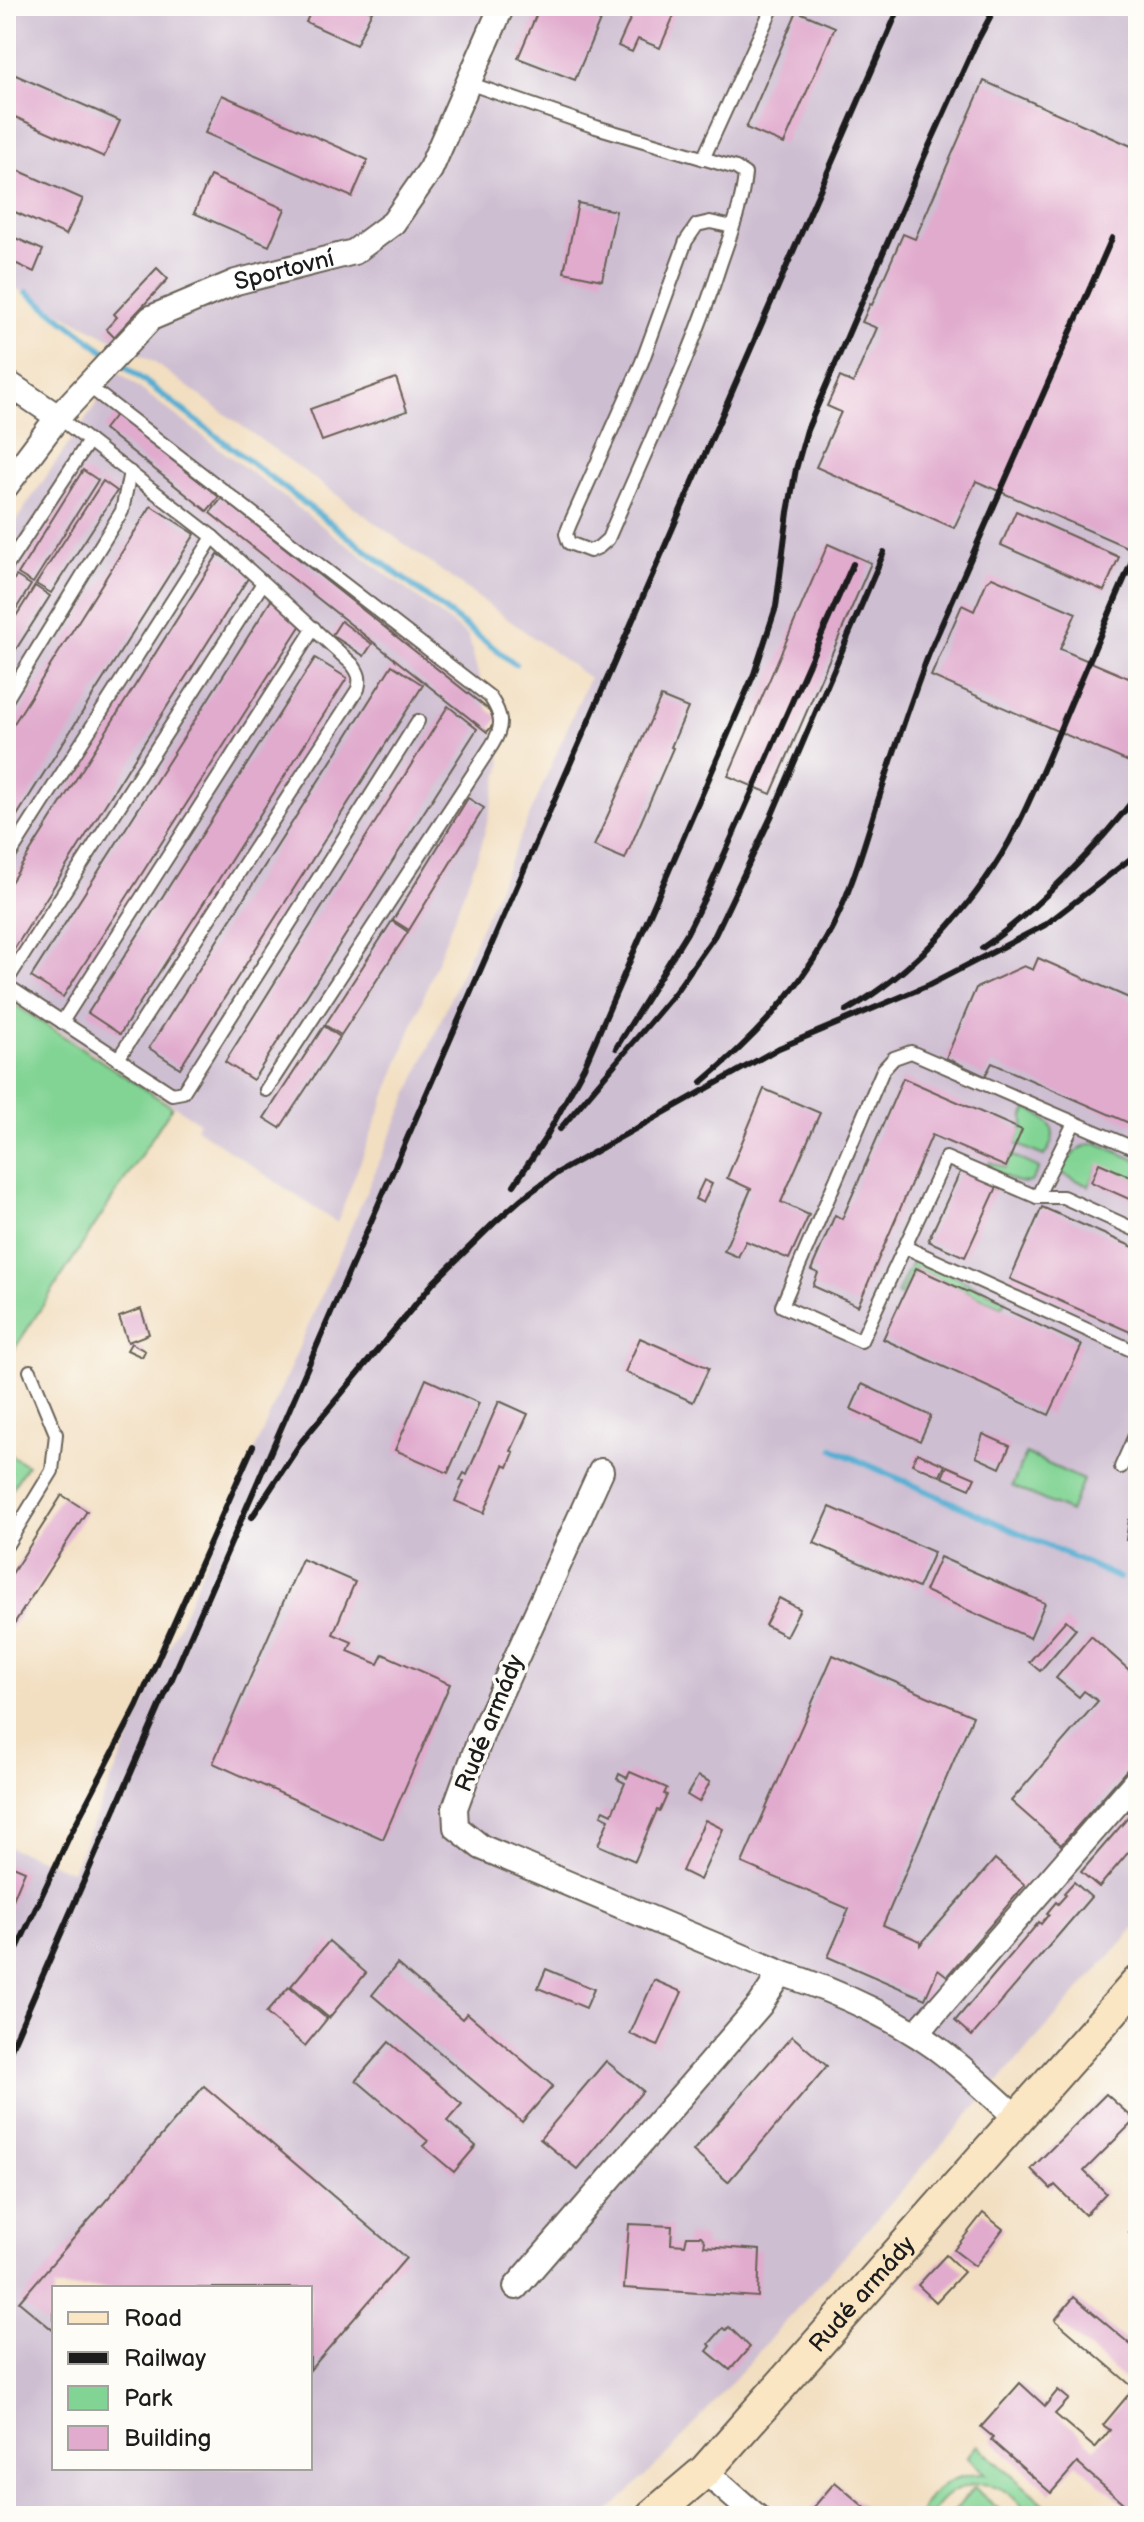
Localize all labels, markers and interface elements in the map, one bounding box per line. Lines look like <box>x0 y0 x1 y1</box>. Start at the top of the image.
street label: Sportovní <box>231 244 337 297</box>
street label: Rudé armády <box>449 1650 530 1796</box>
street label: Rudé armády <box>803 2230 921 2358</box>
legend <box>52 2286 312 2470</box>
text: Road <box>124 2304 182 2333</box>
text: Railway <box>124 2344 206 2373</box>
text: Park <box>124 2384 172 2413</box>
text: Building <box>124 2424 211 2453</box>

